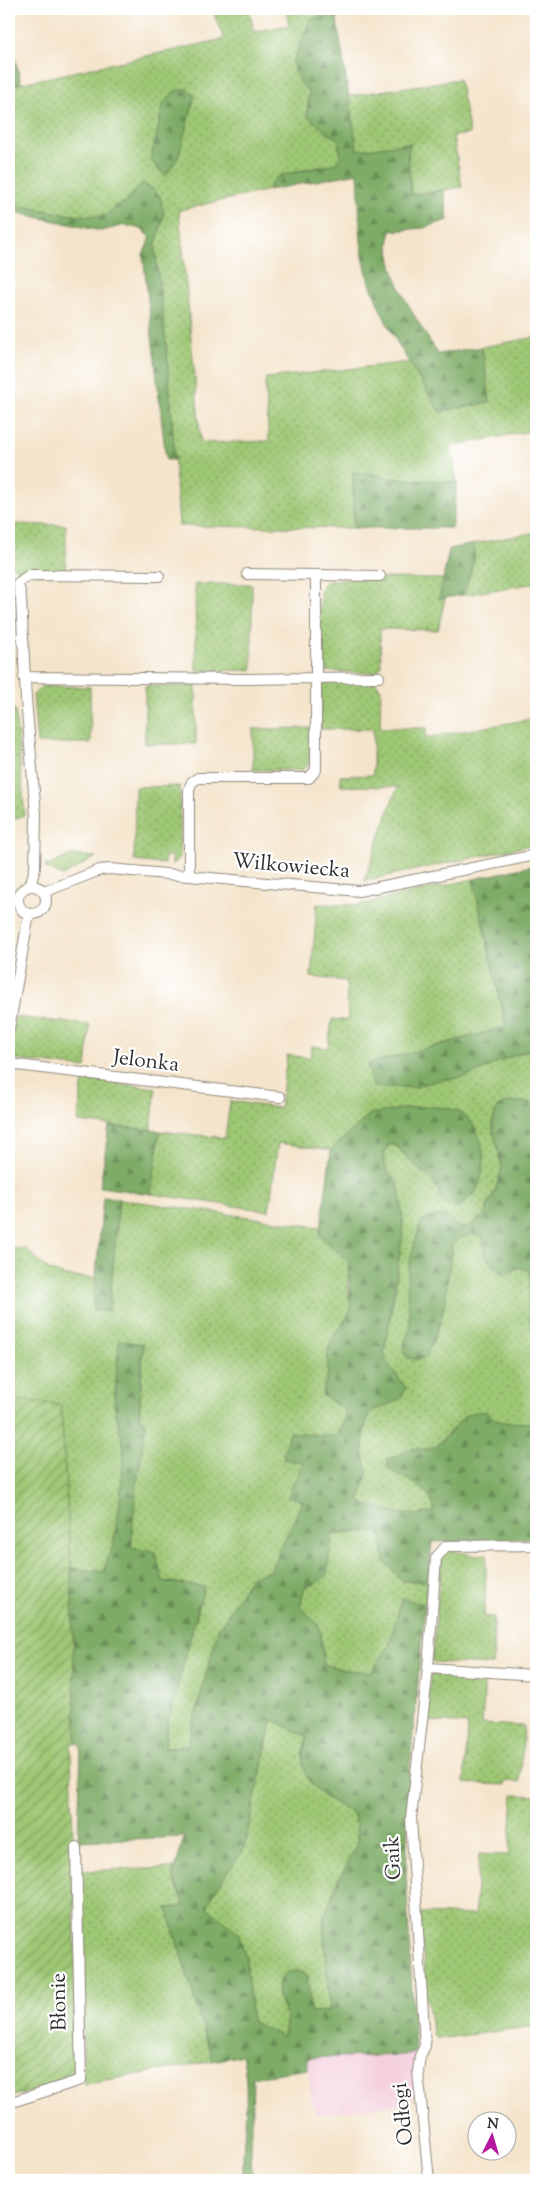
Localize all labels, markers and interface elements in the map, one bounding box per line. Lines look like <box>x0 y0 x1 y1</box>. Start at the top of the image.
street label: Wilkowiecka <box>231 847 351 887</box>
street label: Jelonka <box>110 1043 181 1081</box>
street label: Gaik <box>378 1835 410 1881</box>
street label: Błonie <box>44 1973 76 2031</box>
street label: Odłogi <box>386 2081 422 2147</box>
north arrow <box>468 2112 518 2162</box>
text: N <box>487 2115 499 2135</box>

